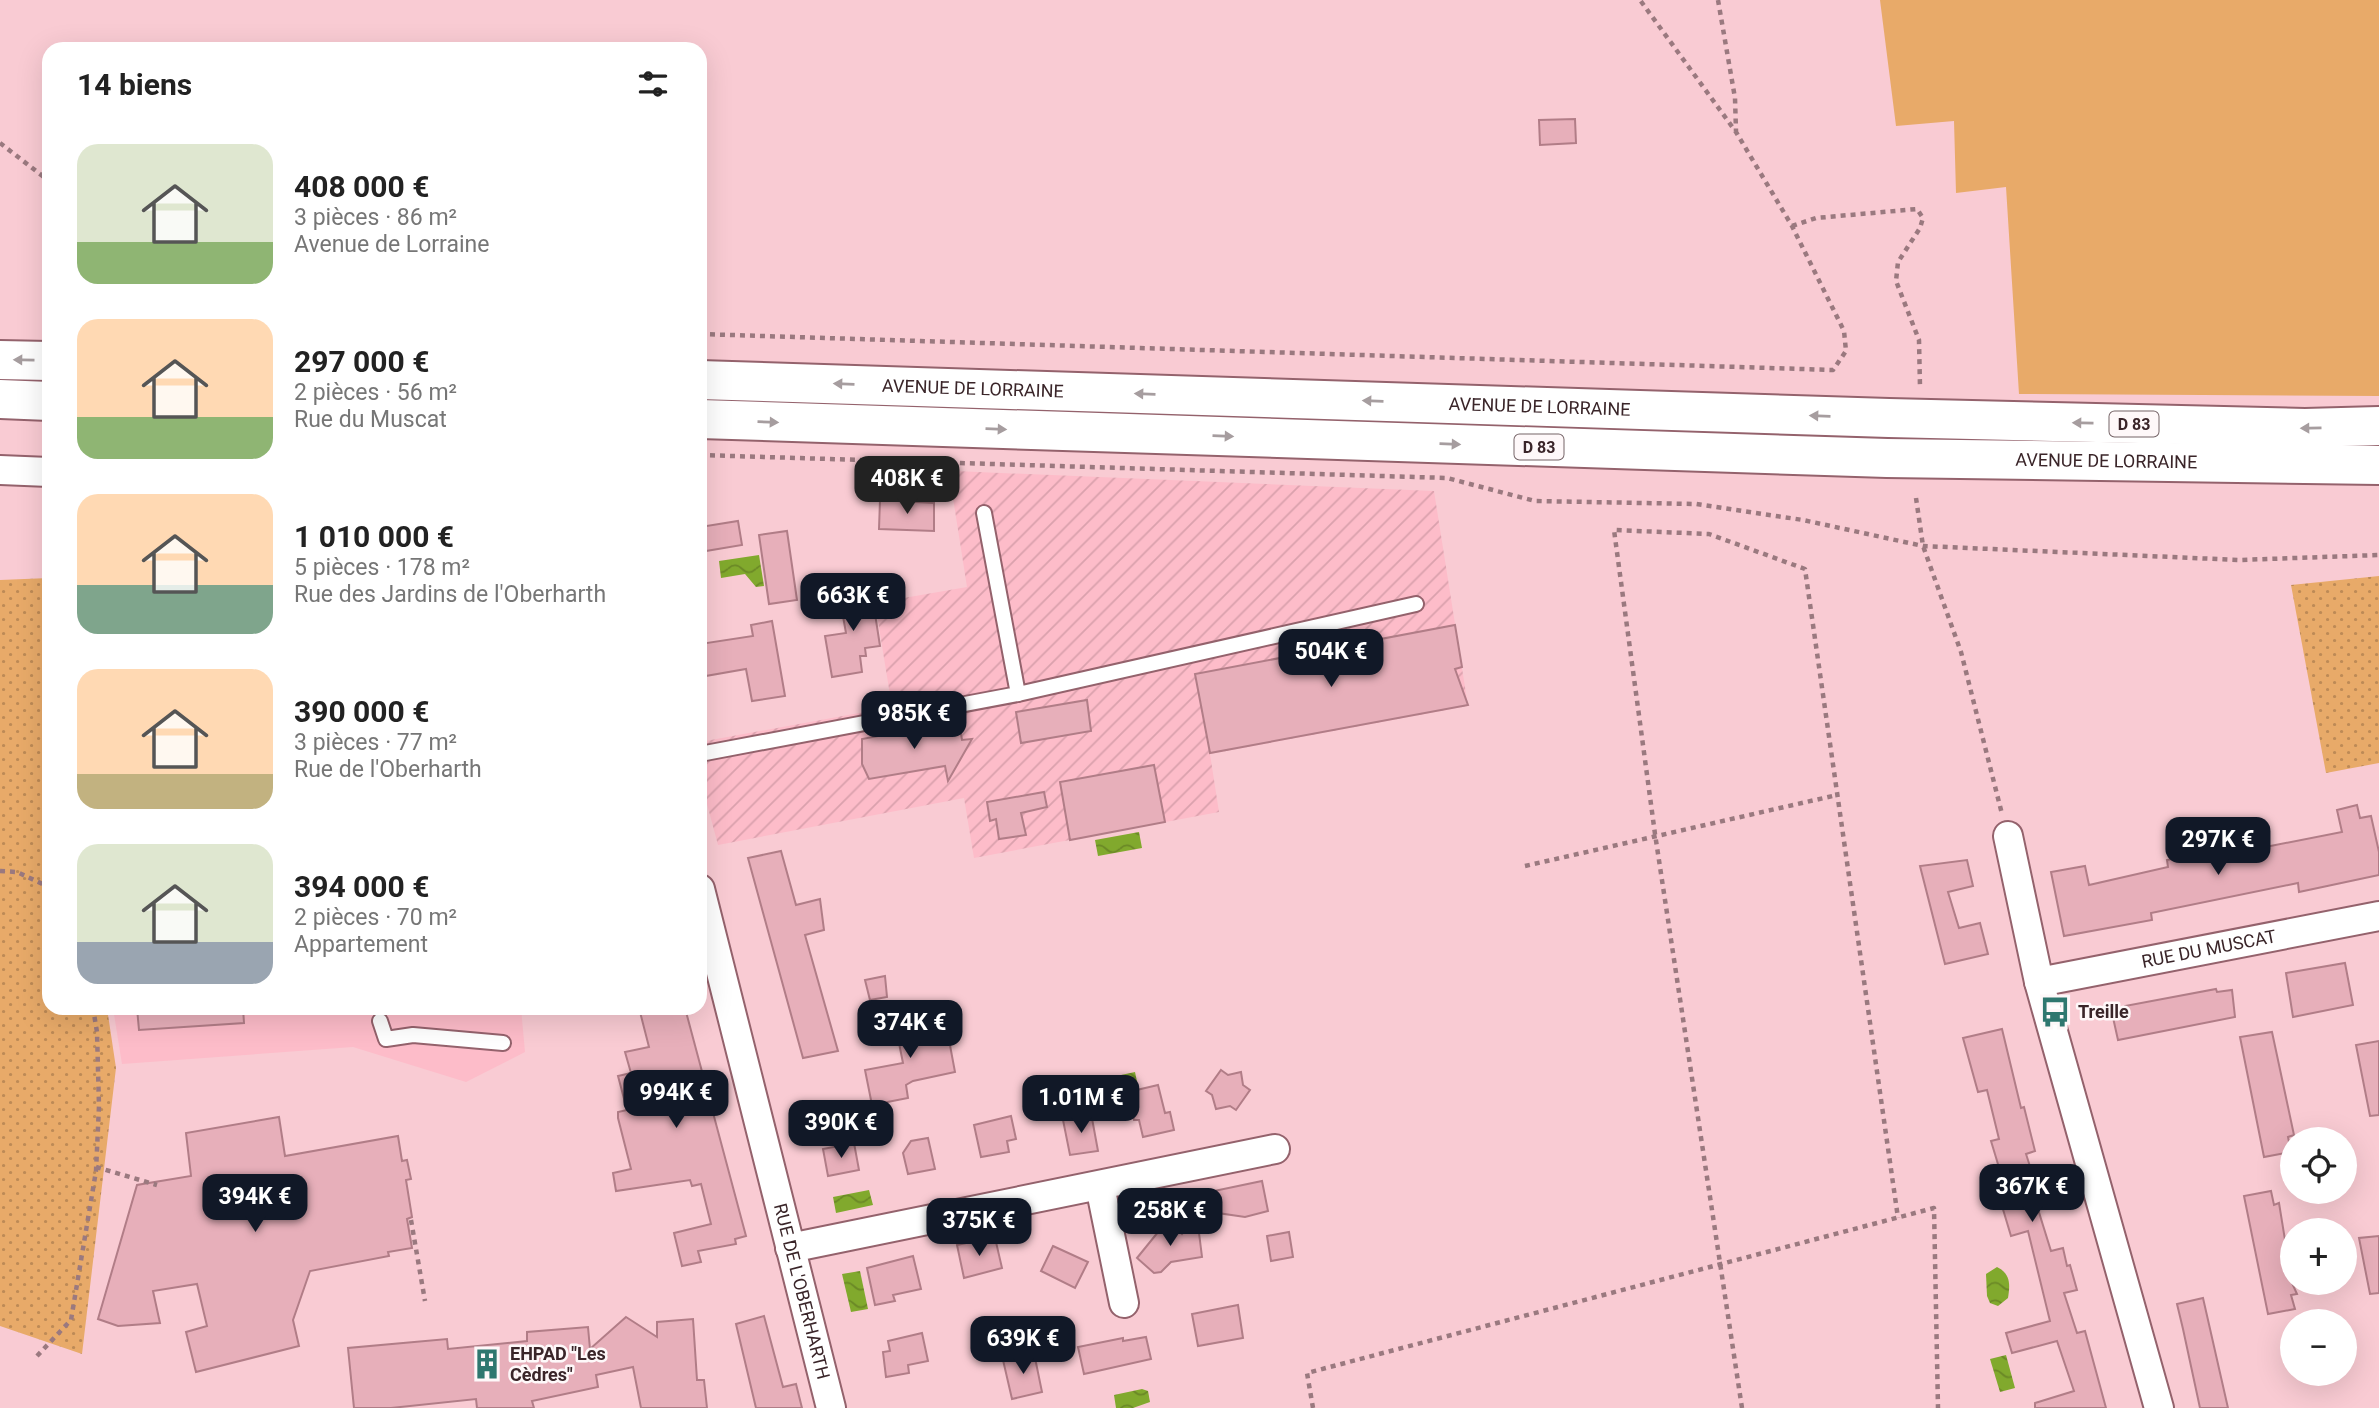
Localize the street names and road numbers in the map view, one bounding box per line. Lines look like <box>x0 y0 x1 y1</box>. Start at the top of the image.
street label: AVENUE DE LORRAINE <box>882 375 1064 402</box>
street label: AVENUE DE LORRAINE <box>1448 393 1631 420</box>
road number: D 83 <box>2110 412 2158 436</box>
road number: D 83 <box>1514 434 1564 460</box>
street label: AVENUE DE LORRAINE <box>2015 449 2197 472</box>
street label: RUE DU MUSCAT <box>2140 925 2278 972</box>
street label: RUE DE L'OBERHARTH <box>770 1201 834 1381</box>

